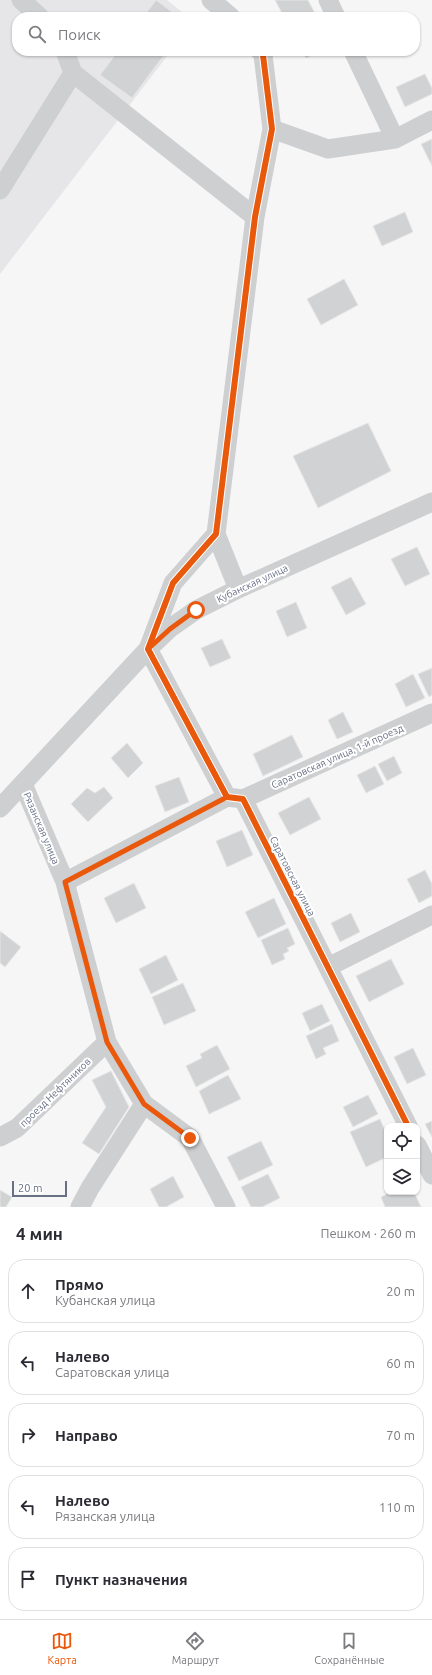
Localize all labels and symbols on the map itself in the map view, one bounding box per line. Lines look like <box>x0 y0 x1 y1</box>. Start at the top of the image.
street label: Кубанская улица <box>215 562 290 605</box>
route start <box>187 601 205 619</box>
street label: Саратовская улица, 1-й проезд <box>270 722 405 791</box>
street label: Рязанская улица <box>21 791 62 866</box>
street label: Саратовская улица <box>268 834 317 918</box>
street label: проезд Нефтяников <box>18 1056 93 1129</box>
route end <box>181 1129 199 1147</box>
scale bar <box>12 1179 67 1198</box>

